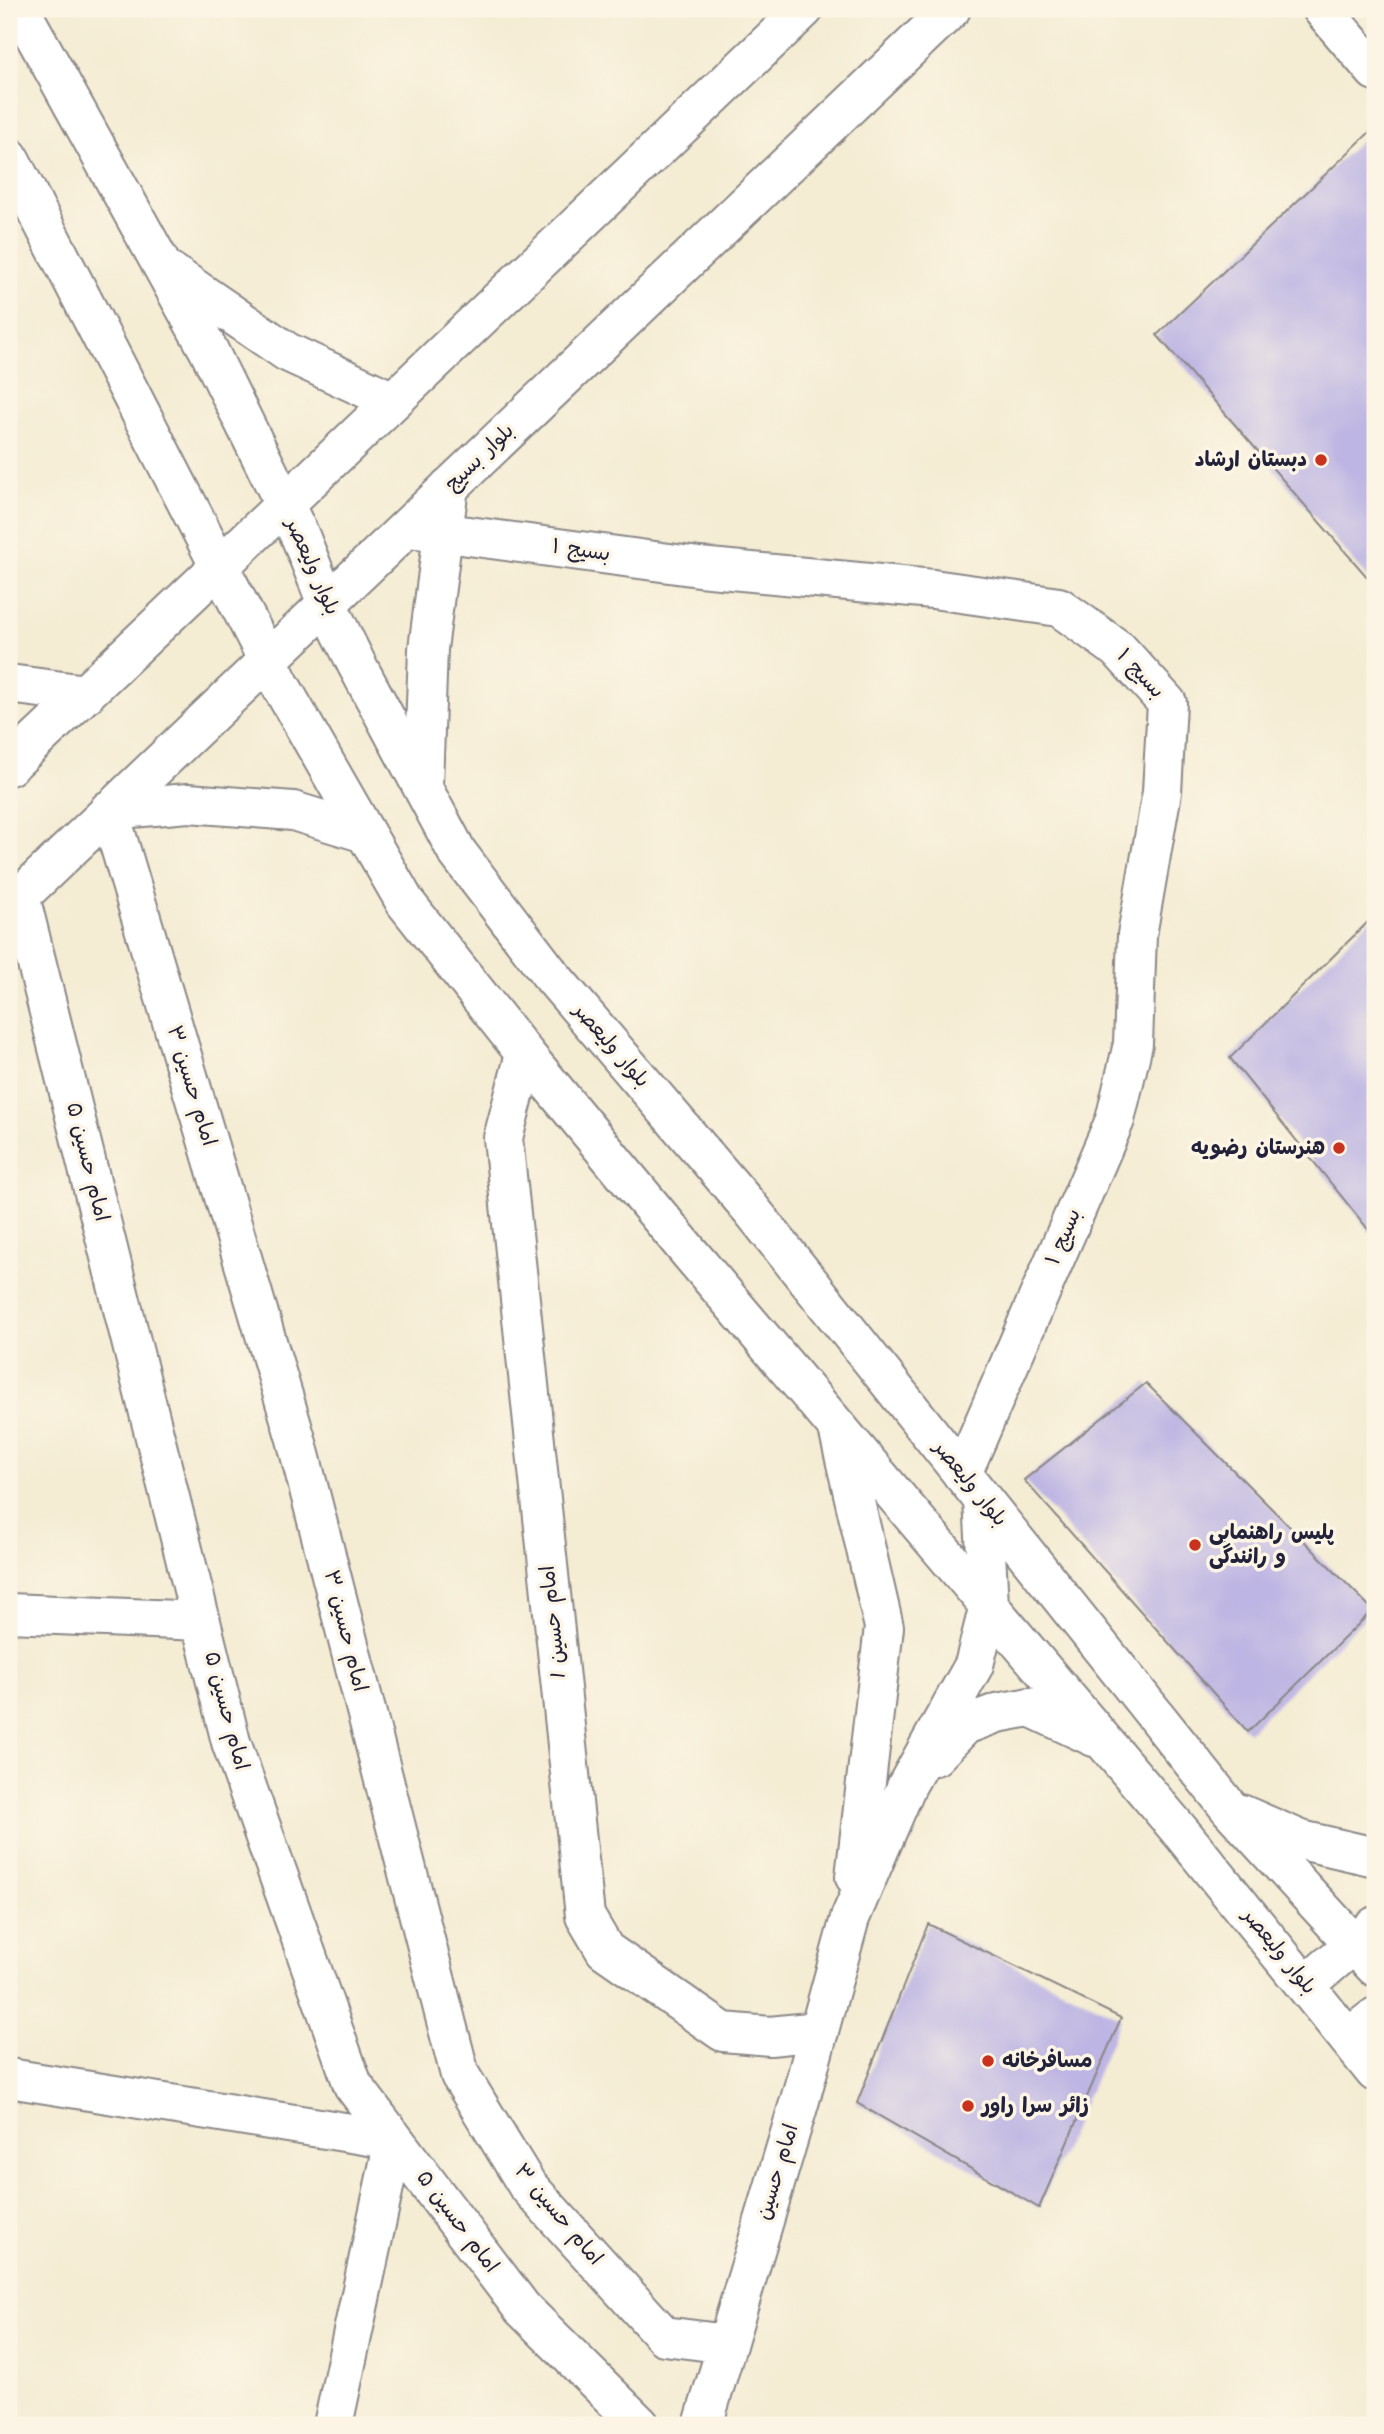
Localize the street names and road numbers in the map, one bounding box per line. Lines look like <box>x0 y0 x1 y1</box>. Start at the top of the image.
street label: بلوار بسیج <box>437 416 523 500</box>
street label: بلوار ولیعصر <box>275 511 348 621</box>
street label: بسیج ۱ <box>550 531 612 571</box>
street label: بسیج ۱ <box>1108 641 1172 707</box>
street label: بلوار ولیعصر <box>563 995 657 1096</box>
street label: امام حسین ۳ <box>157 1022 225 1150</box>
street label: امام حسین ۵ <box>56 1099 118 1225</box>
street label: بسیج ۱ <box>1037 1203 1091 1271</box>
street label: بلوار ولیعصر <box>923 1432 1015 1534</box>
street label: امام حسین 1 <box>532 1564 576 1680</box>
street label: امام حسین ۳ <box>314 1567 376 1695</box>
street label: امام حسین ۵ <box>194 1648 258 1774</box>
street label: بلوار ولیعصر <box>1232 1900 1324 2002</box>
street label: امام حسین <box>748 2120 808 2224</box>
street label: امام حسین ۳ <box>505 2157 611 2273</box>
street label: امام حسین ۵ <box>407 2163 507 2281</box>

